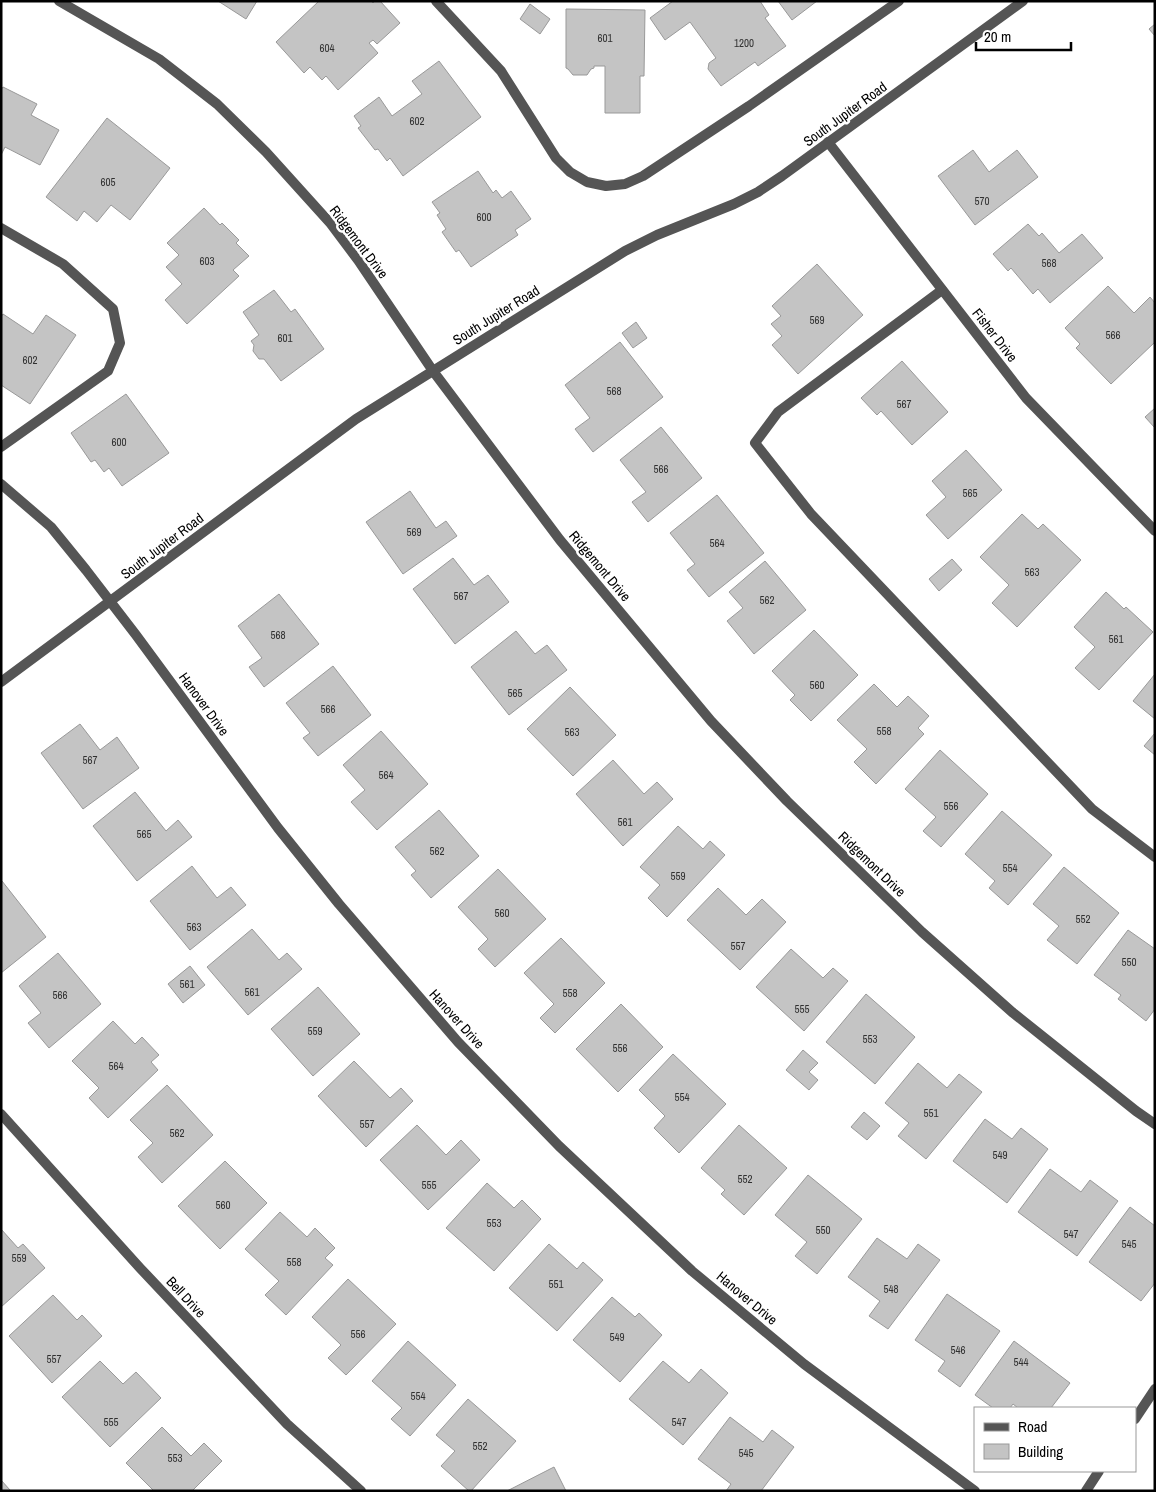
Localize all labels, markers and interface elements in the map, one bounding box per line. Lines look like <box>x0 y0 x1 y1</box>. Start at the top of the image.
scale bar <box>976 20 1071 52</box>
text: 20 m <box>984 26 1011 47</box>
house number: 601 <box>597 31 613 45</box>
house number: 1200 <box>734 36 754 50</box>
house number: 604 <box>319 41 335 55</box>
street label: South Jupiter Road <box>800 78 890 150</box>
house number: 602 <box>409 114 425 128</box>
house number: 605 <box>100 175 116 189</box>
house number: 570 <box>974 194 990 208</box>
street label: Ridgemont Drive <box>326 202 392 282</box>
house number: 600 <box>476 210 492 224</box>
house number: 603 <box>199 254 215 268</box>
house number: 568 <box>1041 256 1057 270</box>
street label: South Jupiter Road <box>449 281 543 349</box>
street label: Fisher Drive <box>968 305 1022 365</box>
house number: 569 <box>809 313 825 327</box>
house number: 566 <box>1105 328 1121 342</box>
house number: 601 <box>277 331 293 345</box>
house number: 602 <box>22 353 38 367</box>
house number: 568 <box>606 384 622 398</box>
house number: 567 <box>896 397 912 411</box>
house number: 600 <box>111 435 127 449</box>
house number: 566 <box>653 462 669 476</box>
house number: 565 <box>962 486 978 500</box>
street label: South Jupiter Road <box>117 509 207 583</box>
house number: 569 <box>406 525 422 539</box>
street label: Ridgemont Drive <box>565 527 635 605</box>
house number: 564 <box>709 536 725 550</box>
house number: 563 <box>1024 565 1040 579</box>
house number: 567 <box>453 589 469 603</box>
house number: 562 <box>759 593 775 607</box>
house number: 568 <box>270 628 286 642</box>
house number: 561 <box>1108 632 1124 646</box>
street label: Hanover Drive <box>175 669 233 739</box>
house number: 560 <box>809 678 825 692</box>
house number: 565 <box>507 686 523 700</box>
house number: 566 <box>320 702 336 716</box>
house number: 558 <box>876 724 892 738</box>
house number: 563 <box>564 725 580 739</box>
house number: 567 <box>82 753 98 767</box>
house number: 564 <box>378 768 394 782</box>
house number: 556 <box>943 799 959 813</box>
house number: 561 <box>617 815 633 829</box>
house number: 565 <box>136 827 152 841</box>
street label: Ridgemont Drive <box>835 827 909 901</box>
house number: 562 <box>429 844 445 858</box>
house number: 554 <box>1002 861 1018 875</box>
house number: 559 <box>670 869 686 883</box>
house number: 560 <box>494 906 510 920</box>
house number: 552 <box>1075 912 1091 926</box>
house number: 563 <box>186 920 202 934</box>
house number: 557 <box>730 939 746 953</box>
house number: 550 <box>1121 955 1137 969</box>
house number: 561 <box>179 977 195 991</box>
house number: 561 <box>244 985 260 999</box>
street label: Hanover Drive <box>426 985 488 1053</box>
house number: 558 <box>562 986 578 1000</box>
house number: 566 <box>52 988 68 1002</box>
house number: 555 <box>794 1002 810 1016</box>
house number: 559 <box>307 1024 323 1038</box>
house number: 553 <box>862 1032 878 1046</box>
house number: 556 <box>612 1041 628 1055</box>
house number: 564 <box>108 1059 124 1073</box>
house number: 554 <box>674 1090 690 1104</box>
house number: 551 <box>923 1106 939 1120</box>
house number: 557 <box>359 1117 375 1131</box>
house number: 562 <box>169 1126 185 1140</box>
house number: 549 <box>992 1148 1008 1162</box>
house number: 552 <box>737 1172 753 1186</box>
house number: 555 <box>421 1178 437 1192</box>
house number: 560 <box>215 1198 231 1212</box>
house number: 553 <box>486 1216 502 1230</box>
house number: 550 <box>815 1223 831 1237</box>
house number: 547 <box>1063 1227 1079 1241</box>
house number: 545 <box>1121 1237 1137 1251</box>
house number: 559 <box>11 1251 27 1265</box>
house number: 558 <box>286 1255 302 1269</box>
street label: Hanover Drive <box>713 1267 781 1329</box>
street label: Bell Drive <box>162 1273 210 1321</box>
house number: 551 <box>548 1277 564 1291</box>
house number: 548 <box>883 1282 899 1296</box>
house number: 556 <box>350 1327 366 1341</box>
house number: 549 <box>609 1330 625 1344</box>
house number: 546 <box>950 1343 966 1357</box>
house number: 557 <box>46 1352 62 1366</box>
house number: 544 <box>1013 1355 1029 1369</box>
house number: 554 <box>410 1389 426 1403</box>
legend <box>974 1407 1136 1472</box>
house number: 555 <box>103 1415 119 1429</box>
house number: 547 <box>671 1415 687 1429</box>
text: Road <box>1018 1416 1047 1437</box>
house number: 552 <box>472 1439 488 1453</box>
text: Building <box>1018 1441 1063 1462</box>
house number: 545 <box>738 1446 754 1460</box>
house number: 553 <box>167 1451 183 1465</box>

